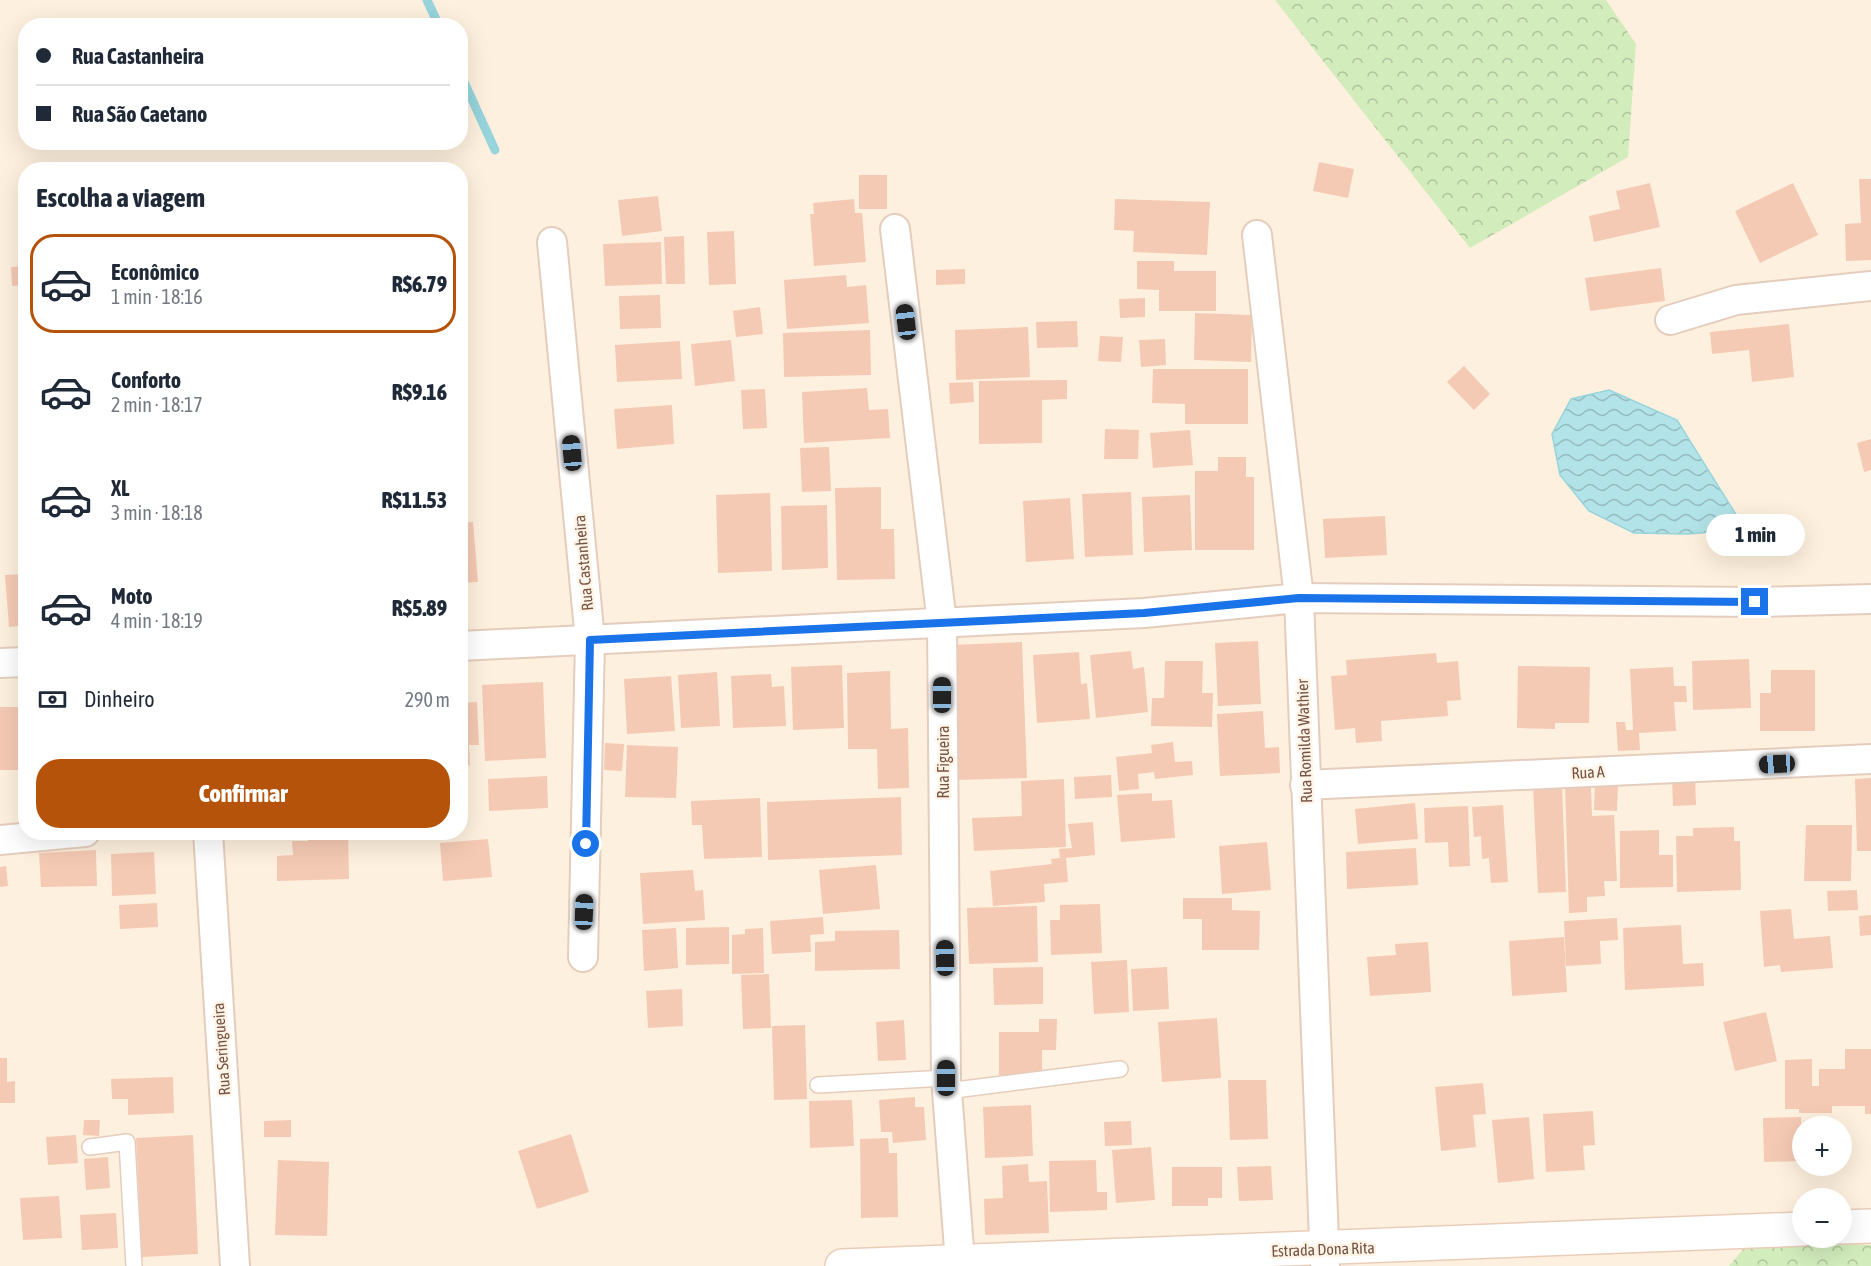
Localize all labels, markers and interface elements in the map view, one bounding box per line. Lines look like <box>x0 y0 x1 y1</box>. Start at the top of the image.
text: Rua Castanheira <box>72 43 204 69</box>
text: Rua São Caetano <box>72 101 207 127</box>
text: Escolha a viagem <box>36 182 205 213</box>
icon: car <box>39 257 93 311</box>
text: Econômico <box>111 259 199 285</box>
text: R$6.79 <box>392 271 447 297</box>
text: 1 min · 18:16 <box>111 285 203 308</box>
car <box>895 303 917 341</box>
icon: car <box>39 365 93 419</box>
text: Conforto <box>111 367 181 393</box>
text: R$9.16 <box>392 379 447 405</box>
text: 2 min · 18:17 <box>111 393 203 416</box>
car <box>561 434 583 472</box>
icon: car <box>39 473 93 527</box>
text: XL <box>111 475 129 501</box>
text: R$11.53 <box>381 487 447 513</box>
text: 3 min · 18:18 <box>111 501 203 524</box>
street label: Rua Castanheira <box>570 514 596 612</box>
callout: 1 min <box>1706 515 1804 557</box>
text: 1 min <box>1735 523 1776 546</box>
icon: car <box>39 581 93 635</box>
text: Moto <box>111 583 153 609</box>
route end <box>1741 588 1768 615</box>
text: R$5.89 <box>392 595 447 621</box>
text: 4 min · 18:19 <box>111 609 203 632</box>
car <box>933 677 951 713</box>
street label: Rua Romilda Wathier <box>1293 678 1315 803</box>
icon: cash <box>36 683 69 716</box>
text: Dinheiro <box>84 686 155 712</box>
text: 290 m <box>405 688 450 711</box>
street label: Rua Figueira <box>934 726 953 798</box>
car <box>1759 754 1795 774</box>
button: Confirmar <box>36 759 450 828</box>
street label: Rua A <box>1571 762 1605 782</box>
route start <box>572 830 599 857</box>
car <box>574 894 594 930</box>
car <box>936 940 954 976</box>
street label: Rua Seringueira <box>209 1002 234 1096</box>
car <box>937 1060 955 1096</box>
map controls <box>1792 1116 1852 1248</box>
button: + <box>1792 1116 1852 1176</box>
button: − <box>1792 1188 1852 1248</box>
street label: Estrada Dona Rita <box>1271 1238 1375 1260</box>

